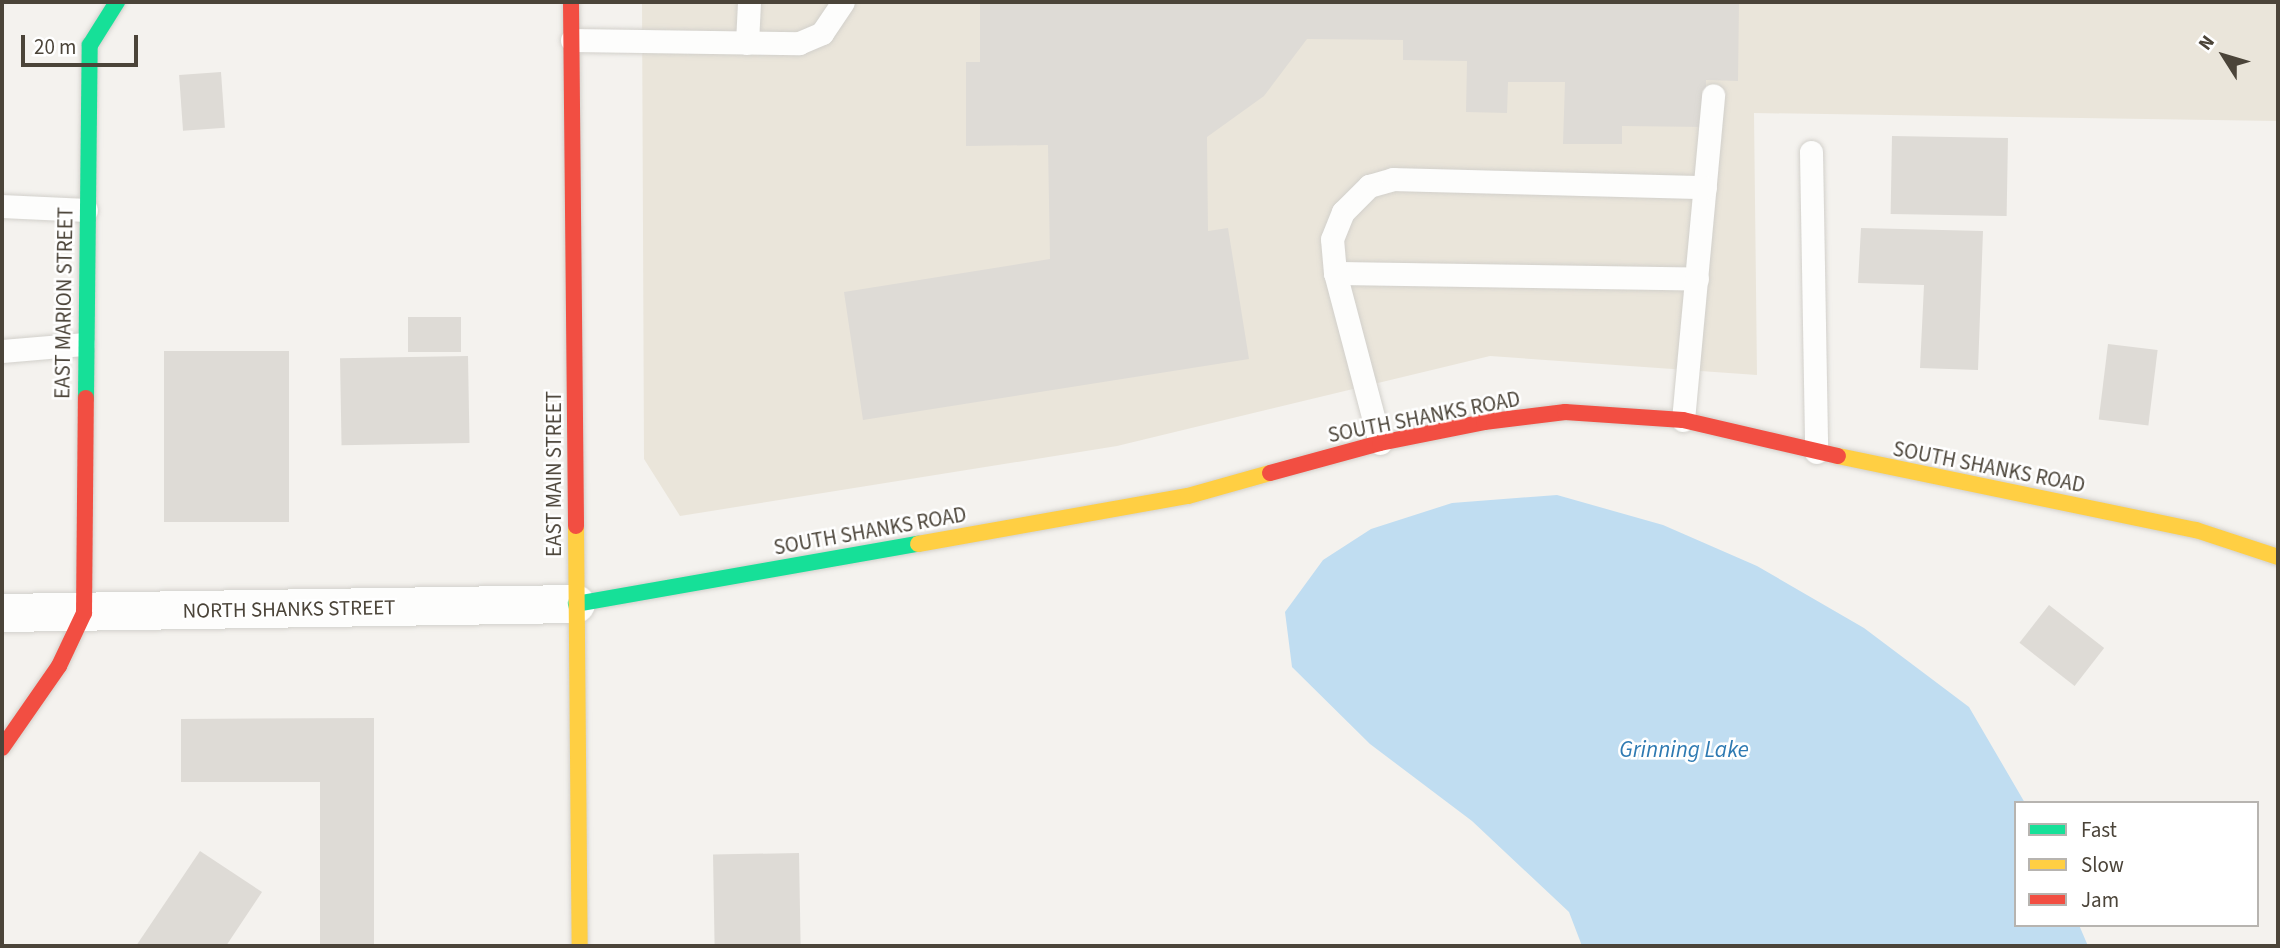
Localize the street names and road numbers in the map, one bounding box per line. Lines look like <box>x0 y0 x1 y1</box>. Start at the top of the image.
street label: EAST MARION STREET <box>50 207 78 399</box>
street label: SOUTH SHANKS ROAD <box>1326 386 1522 448</box>
street label: EAST MAIN STREET <box>541 391 567 557</box>
street label: SOUTH SHANKS ROAD <box>1891 436 2087 498</box>
street label: SOUTH SHANKS ROAD <box>772 502 968 560</box>
street label: NORTH SHANKS STREET <box>182 595 396 623</box>

